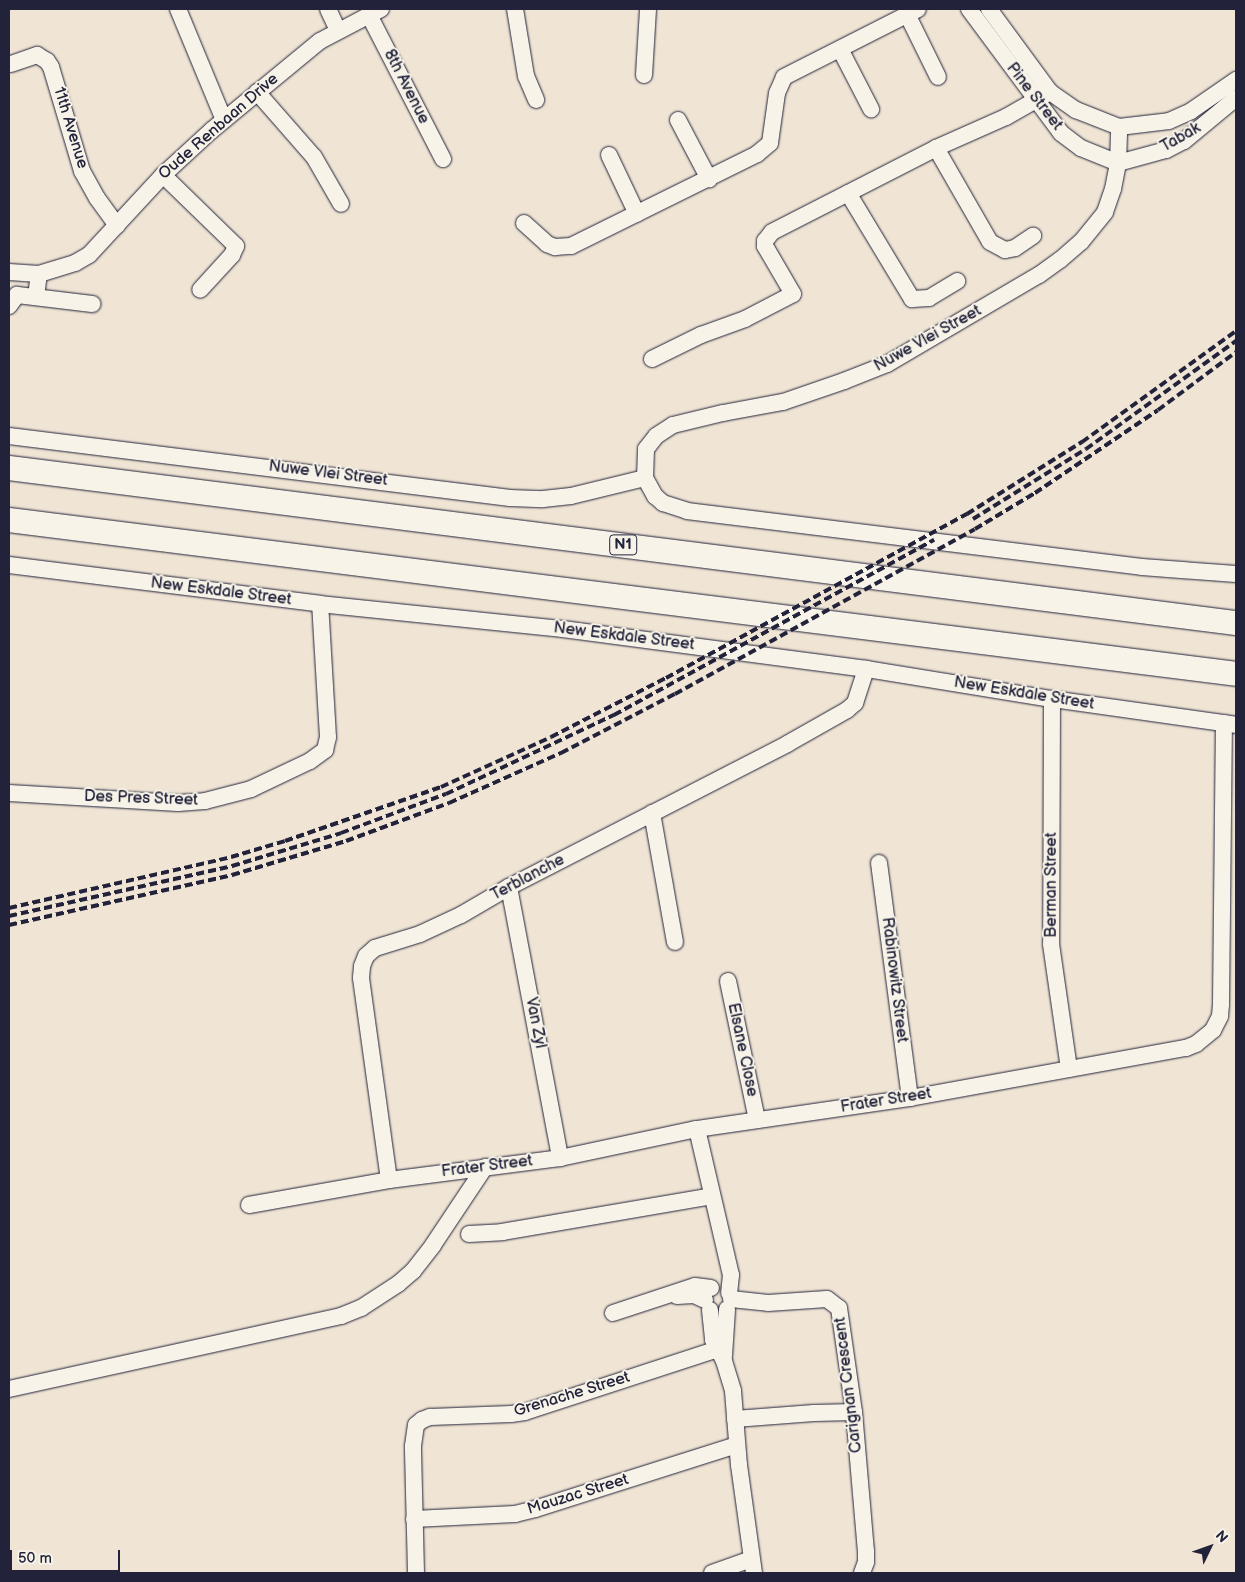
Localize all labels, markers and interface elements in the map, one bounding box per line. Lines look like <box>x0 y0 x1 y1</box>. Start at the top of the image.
street label: 8th Avenue <box>379 47 433 127</box>
street label: Pine Street <box>1002 59 1066 135</box>
street label: Oude Renbaan Drive <box>155 70 283 184</box>
street label: 11th Avenue <box>49 85 91 171</box>
street label: Tabak <box>1158 119 1204 157</box>
street label: Nuwe Vlei Street <box>871 301 985 377</box>
street label: Nuwe Vlei Street <box>267 457 389 491</box>
road number: N1 <box>608 532 638 558</box>
street label: New Eskdale Street <box>149 574 293 610</box>
street label: New Eskdale Street <box>552 619 696 655</box>
street label: New Eskdale Street <box>952 673 1096 715</box>
street label: Des Pres Street <box>84 787 198 811</box>
street label: Berman Street <box>1042 832 1062 938</box>
street label: Terblanche <box>488 851 568 905</box>
street label: Rabinowitz Street <box>877 916 911 1044</box>
street label: Van Zyl <box>521 996 549 1050</box>
street label: Elsane Close <box>723 1001 761 1099</box>
street label: Frater Street <box>839 1084 933 1118</box>
street label: Frater Street <box>440 1152 534 1182</box>
street label: Carignan Crescent <box>831 1316 867 1454</box>
street label: Grenache Street <box>512 1368 632 1422</box>
street label: Mauzac Street <box>525 1470 631 1520</box>
north arrow <box>1185 1522 1235 1572</box>
text: N <box>1212 1527 1231 1546</box>
scale bar <box>12 1540 122 1572</box>
text: 50 m <box>18 1549 52 1568</box>

